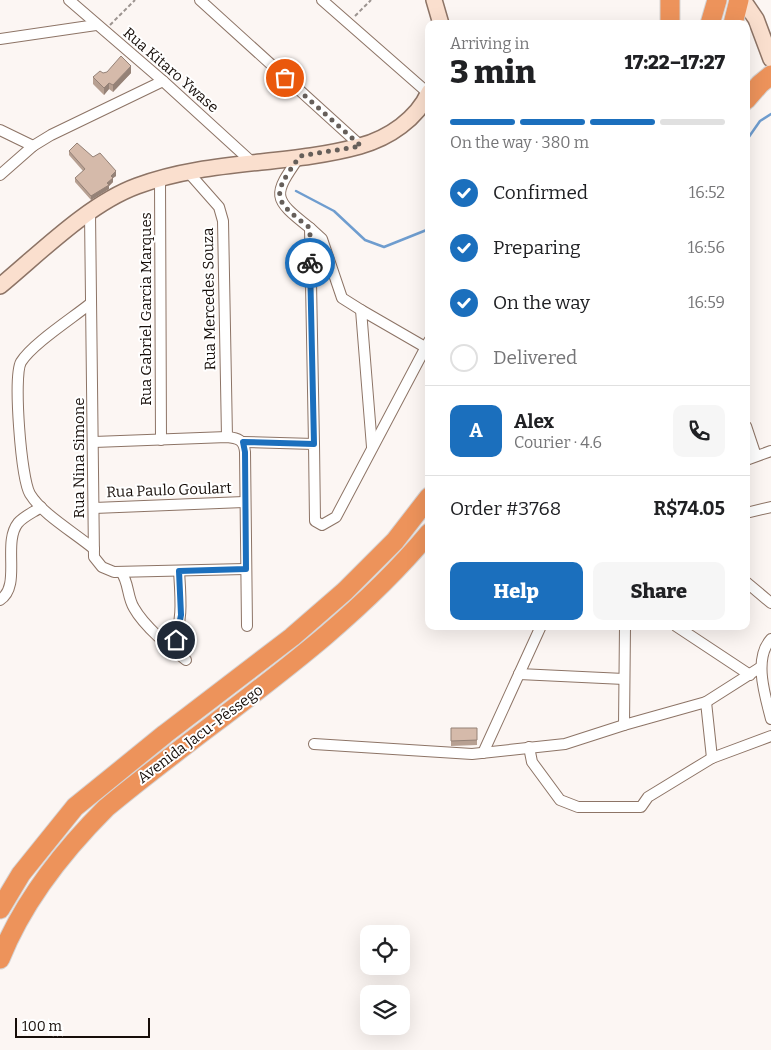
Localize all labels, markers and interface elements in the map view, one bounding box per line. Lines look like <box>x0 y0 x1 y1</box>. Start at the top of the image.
street label: Rua Kitaro Ywase <box>120 24 222 116</box>
text: Arriving in <box>450 34 529 53</box>
text: 17:22–17:27 <box>625 51 725 74</box>
text: 3 min <box>450 53 536 91</box>
pin <box>264 57 306 99</box>
icon: bag <box>271 64 299 92</box>
text: On the way · 380 m <box>450 133 589 152</box>
icon: check <box>450 179 478 207</box>
text: Confirmed <box>493 181 588 204</box>
text: 16:52 <box>689 183 725 202</box>
street label: Rua Gabriel Garcia Marques <box>137 212 155 406</box>
street label: Rua Mercedes Souza <box>199 228 219 370</box>
icon: check <box>450 234 478 262</box>
text: Preparing <box>493 236 581 259</box>
courier <box>285 238 335 288</box>
text: 16:56 <box>688 238 725 257</box>
icon: bike <box>296 249 324 277</box>
icon: check <box>450 289 478 317</box>
text: On the way <box>493 291 590 314</box>
text: 16:59 <box>688 293 725 312</box>
text: Delivered <box>493 346 577 369</box>
street label: Rua Nina Simone <box>70 398 88 518</box>
button: phone <box>673 405 725 457</box>
text: Alex <box>514 410 554 433</box>
text: A <box>469 419 483 442</box>
text: Courier · 4.6 <box>514 433 602 452</box>
street label: Rua Paulo Goulart <box>106 479 233 501</box>
text: Order #3768 <box>450 497 561 520</box>
text: R$74.05 <box>653 497 725 520</box>
button: Help <box>450 562 583 620</box>
button: Share <box>593 562 725 620</box>
pin <box>155 619 197 661</box>
icon: home <box>162 626 190 654</box>
street label: Avenida Jacu-Pêssego <box>134 681 266 787</box>
map controls <box>360 925 410 1035</box>
button: locate <box>360 925 410 975</box>
button: layers <box>360 985 410 1035</box>
scale bar <box>15 1015 150 1038</box>
text: 100 m <box>22 1018 62 1035</box>

